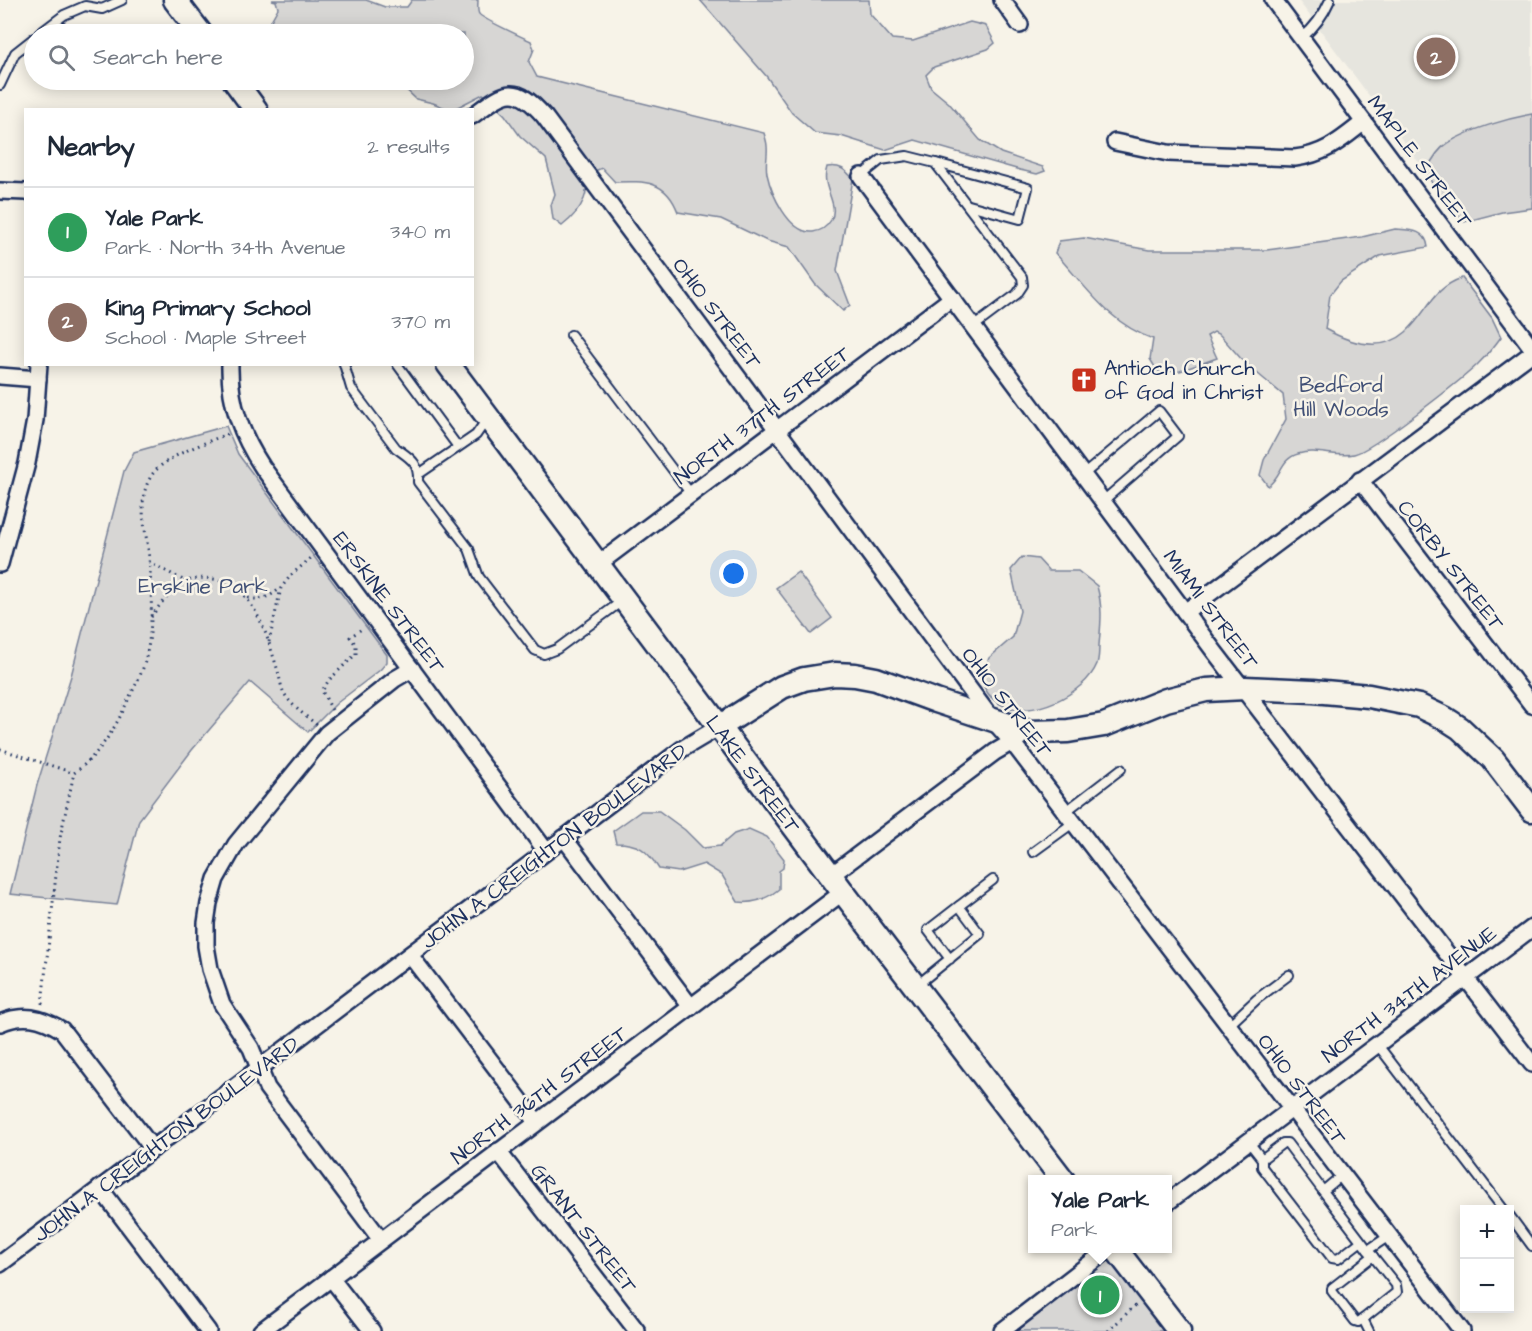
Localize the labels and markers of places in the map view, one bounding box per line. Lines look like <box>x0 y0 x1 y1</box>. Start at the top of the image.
pin: 2 <box>1416 34 1456 80</box>
place label: Antioch Church of God in Christ <box>1104 354 1264 407</box>
church icon: Antioch Church of God in Christ <box>1069 365 1099 395</box>
pin: 1 <box>1080 1272 1120 1318</box>

